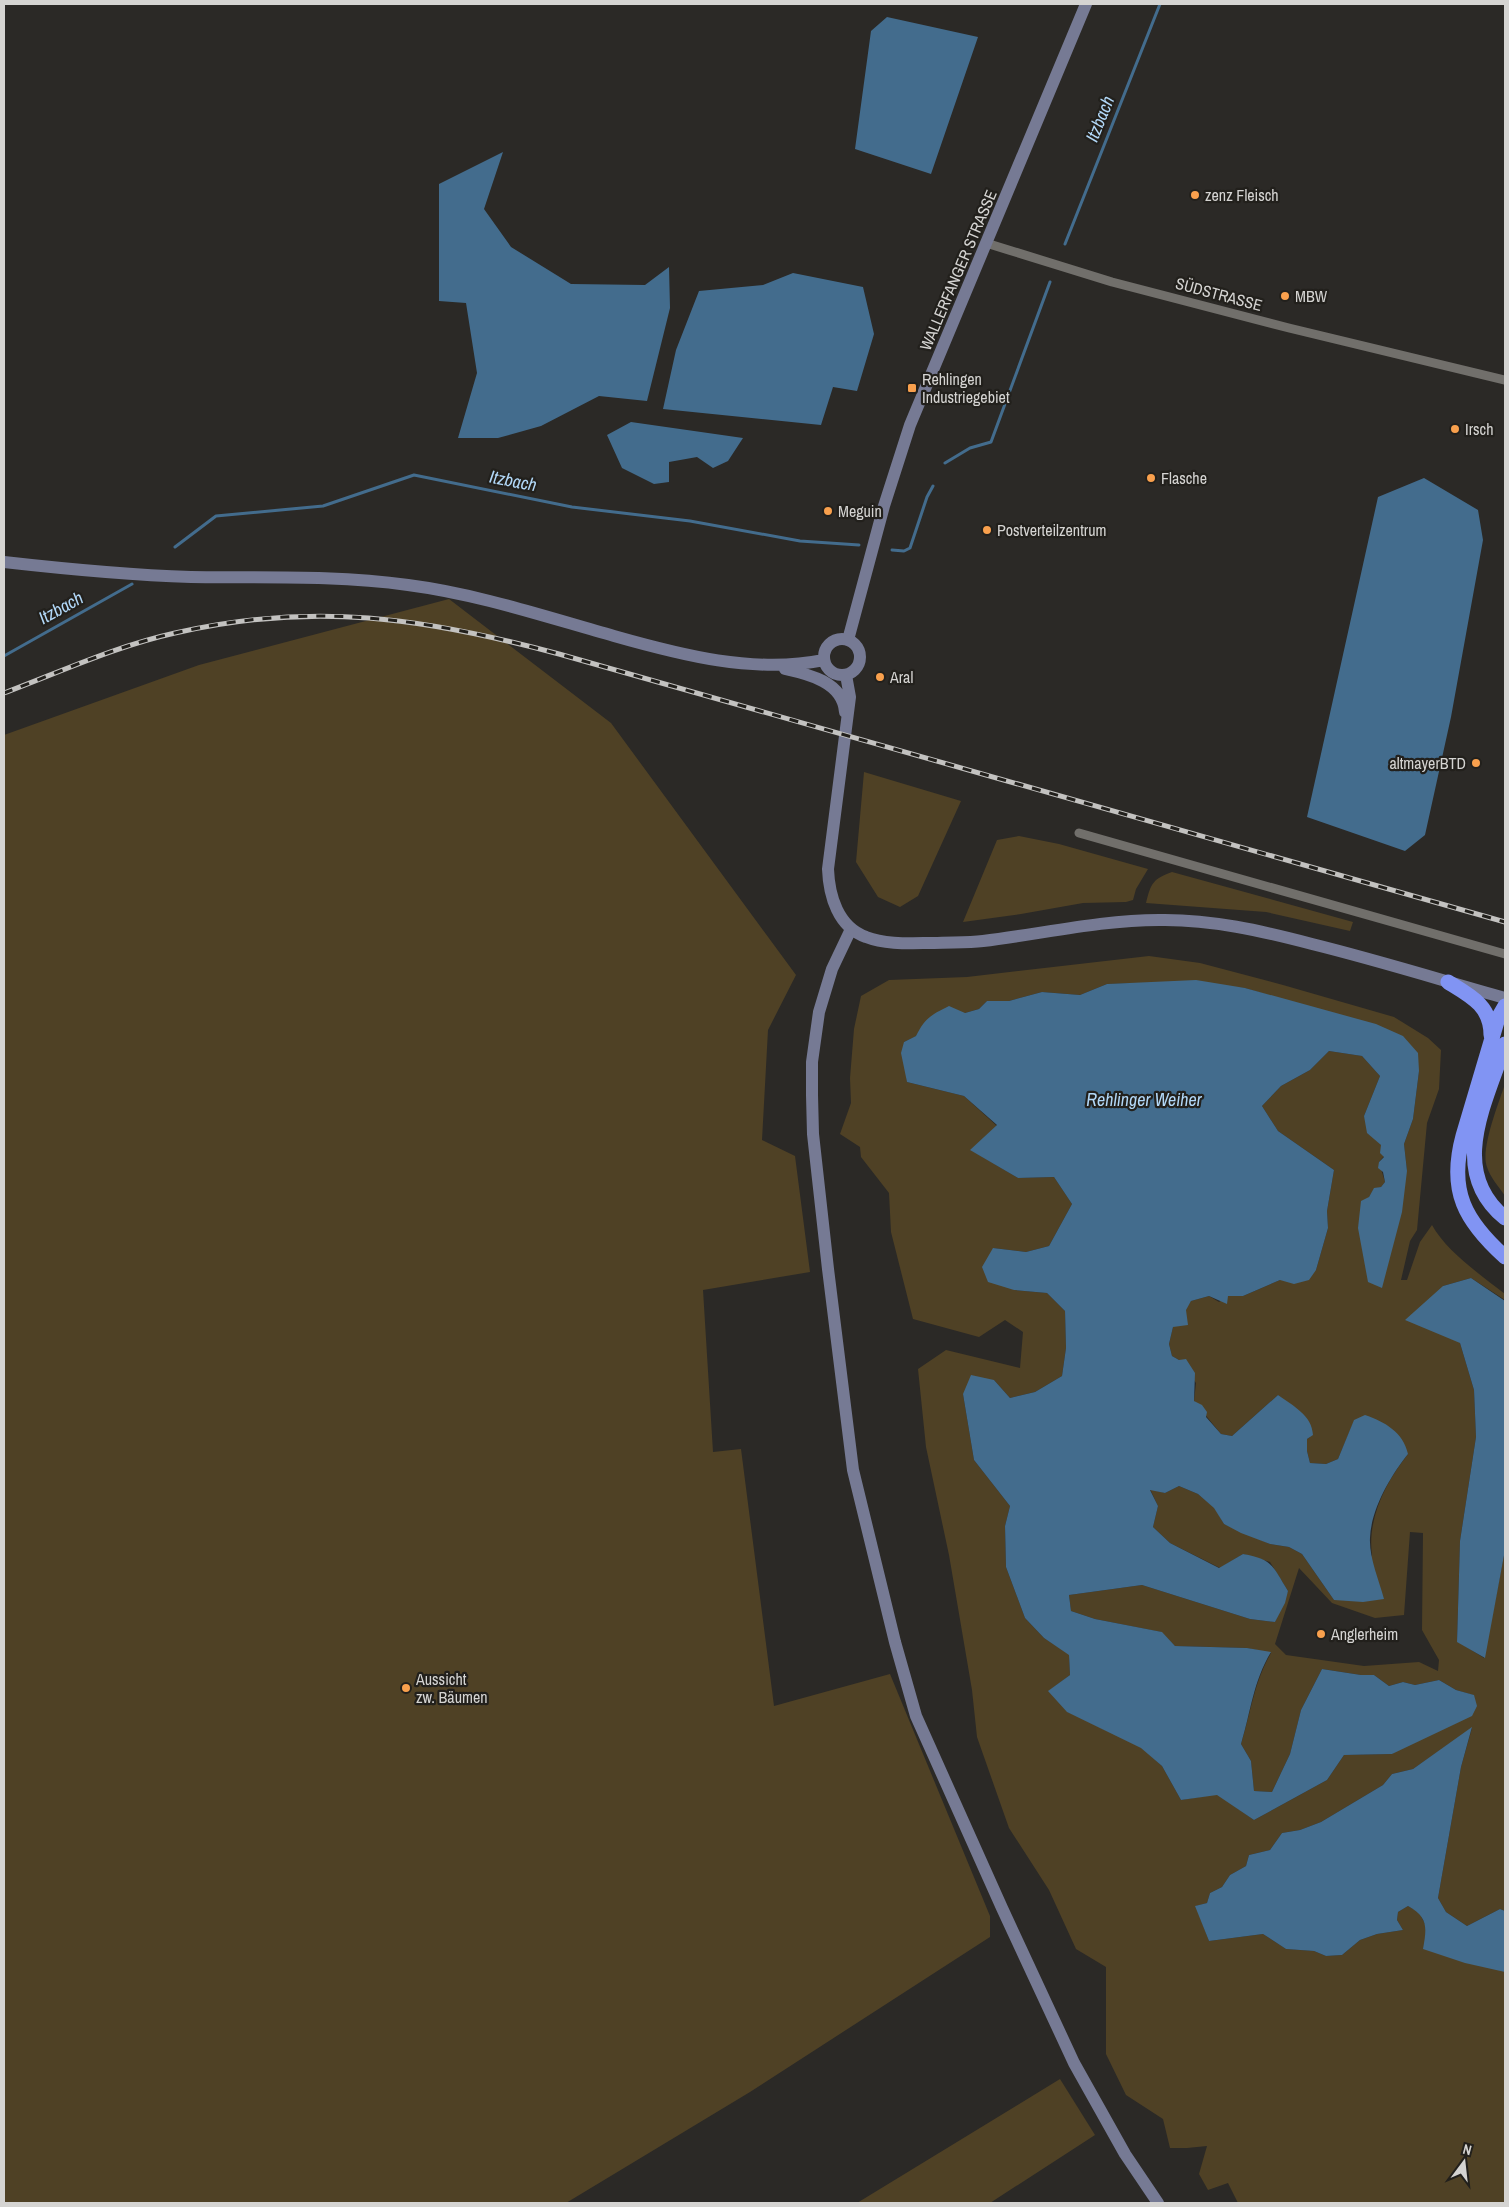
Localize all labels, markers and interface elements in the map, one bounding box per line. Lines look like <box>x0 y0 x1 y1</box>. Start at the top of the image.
water label: Itzbach <box>1079 92 1120 146</box>
place label: zenz Fleisch <box>1205 184 1279 206</box>
street label: WALLERFANGER STRASSE <box>914 186 1002 354</box>
marker: zenz Fleisch <box>1189 189 1201 201</box>
street label: SÜDSTRASSE <box>1173 272 1265 316</box>
place label: MBW <box>1295 285 1328 307</box>
marker: MBW <box>1279 290 1291 302</box>
place label: Rehlingen Industriegebiet <box>922 368 1010 408</box>
marker: Rehlingen Industriegebiet <box>906 382 918 394</box>
place label: Irsch <box>1465 418 1493 440</box>
marker: Irsch <box>1449 423 1461 435</box>
water label: Itzbach <box>487 464 539 497</box>
place label: Flasche <box>1161 467 1207 489</box>
marker: Flasche <box>1145 472 1157 484</box>
place label: Meguin <box>838 500 882 522</box>
marker: Meguin <box>822 505 834 517</box>
place label: Postverteilzentrum <box>997 519 1106 541</box>
marker: Postverteilzentrum <box>981 524 993 536</box>
water label: Itzbach <box>34 585 88 630</box>
place label: Aral <box>889 666 913 688</box>
marker: Aral <box>874 671 886 683</box>
place label: altmayerBTD <box>1389 752 1466 774</box>
marker: altmayerBTD <box>1470 757 1482 769</box>
water label: Rehlinger Weiher <box>1086 1087 1203 1112</box>
place label: Anglerheim <box>1330 1623 1398 1645</box>
marker: Anglerheim <box>1315 1628 1327 1640</box>
place label: Aussicht zw. Bäumen <box>415 1668 487 1708</box>
marker: Aussicht zw. Bäumen <box>400 1682 412 1694</box>
north arrow <box>1439 2137 1489 2187</box>
text: N <box>1461 2140 1474 2159</box>

